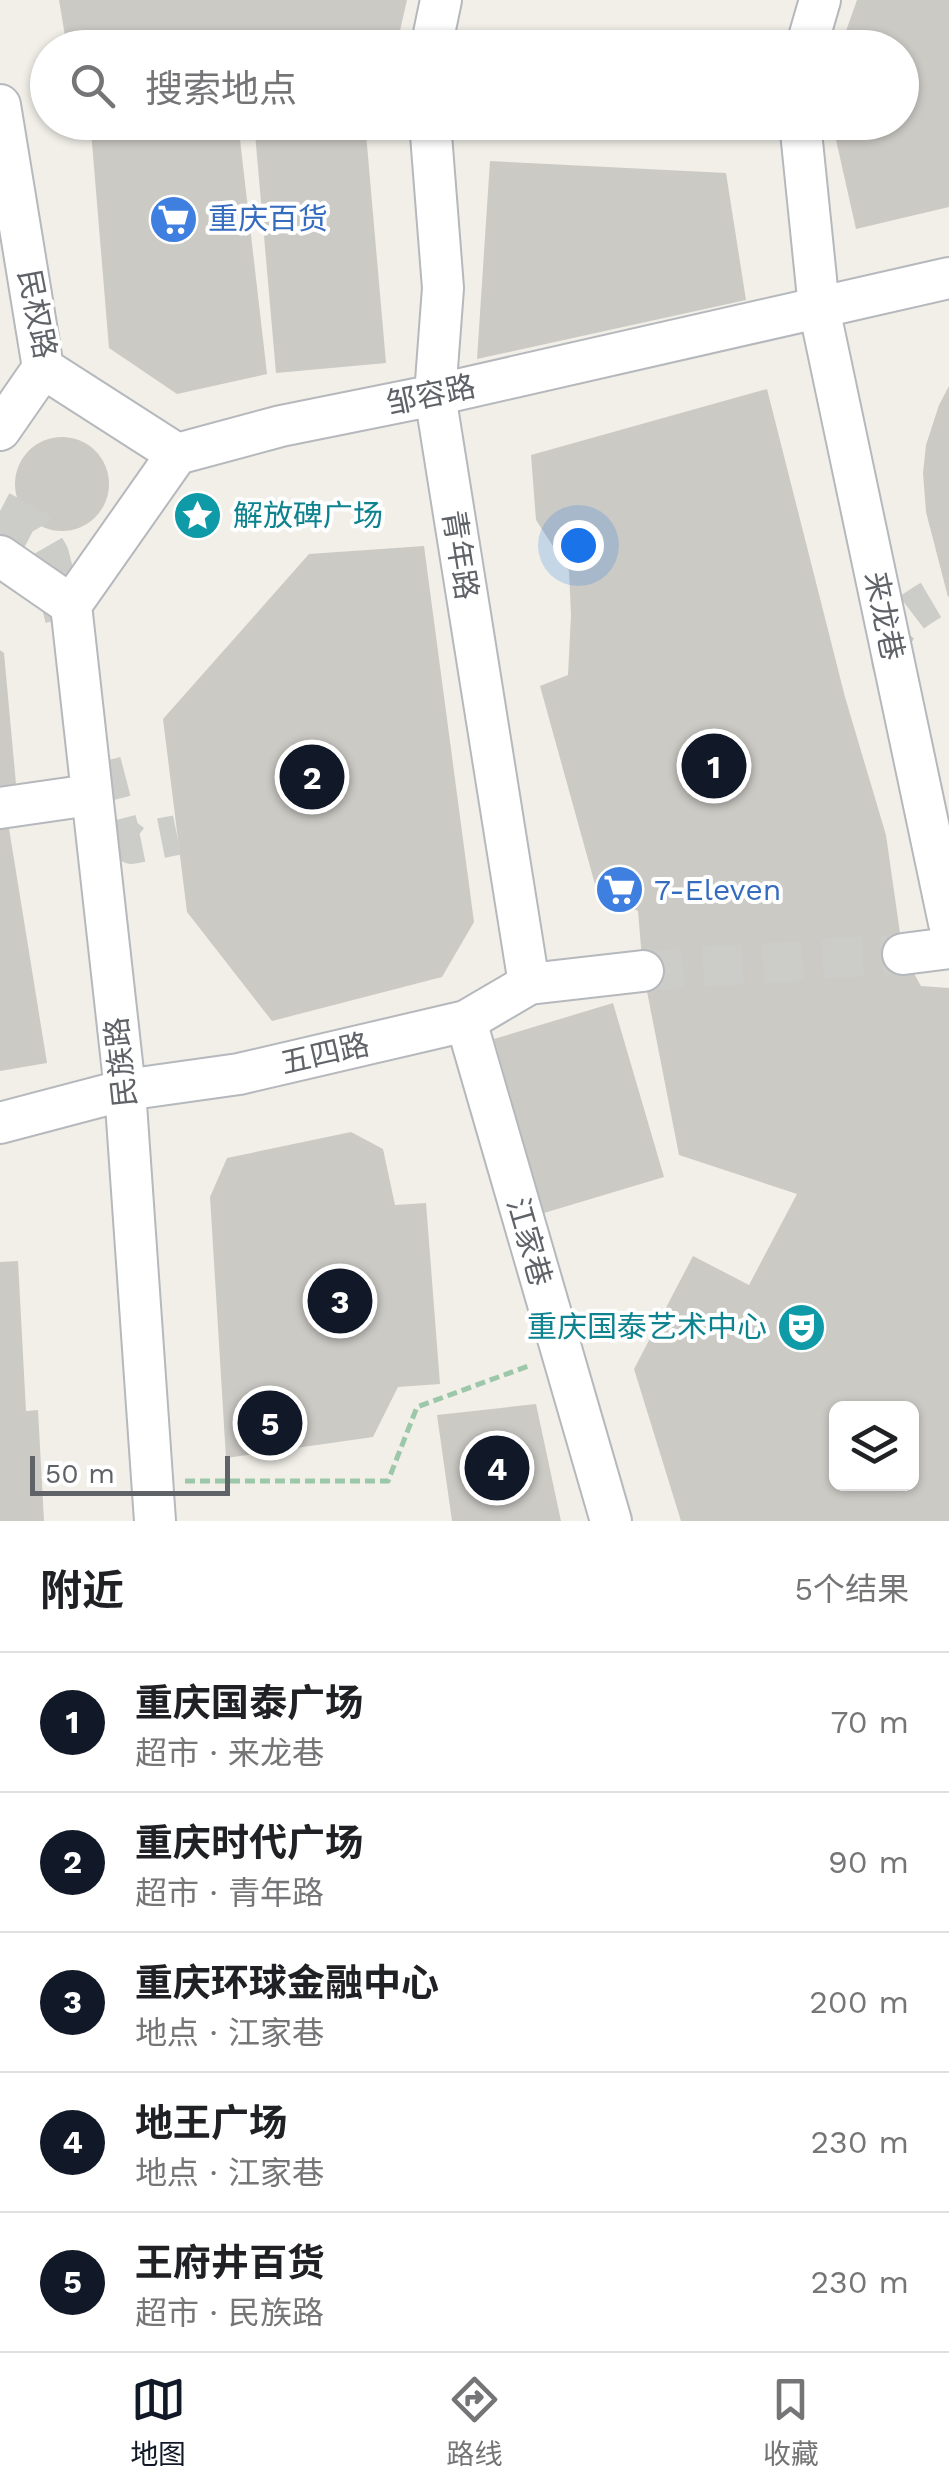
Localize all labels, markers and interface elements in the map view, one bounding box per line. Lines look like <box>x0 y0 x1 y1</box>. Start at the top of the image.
search box <box>30 30 919 140</box>
icon: search <box>65 58 120 113</box>
text: 搜索地点 <box>145 67 297 111</box>
supermarket icon: 重庆百货 <box>147 193 199 245</box>
place label: 重庆百货 <box>208 201 328 236</box>
street label: 民权路 <box>12 266 63 361</box>
street label: 邹容路 <box>383 368 479 421</box>
place icon: 解放碑广场 <box>172 490 224 542</box>
place label: 解放碑广场 <box>233 498 383 533</box>
street label: 青年路 <box>436 508 485 602</box>
your location <box>553 520 604 571</box>
street label: 来龙巷 <box>858 568 911 664</box>
pin: 1 <box>682 728 746 804</box>
pin: 2 <box>280 740 344 814</box>
supermarket icon: 7-Eleven <box>593 864 645 916</box>
place label: 7-Eleven <box>654 872 781 907</box>
street label: 民族路 <box>98 1015 143 1109</box>
street label: 五四路 <box>277 1026 373 1081</box>
street label: 江家巷 <box>500 1194 559 1290</box>
pin: 3 <box>308 1264 372 1338</box>
theatre icon: 重庆国泰艺术中心 <box>776 1301 828 1353</box>
place label: 重庆国泰艺术中心 <box>527 1309 767 1344</box>
pin: 5 <box>238 1386 302 1460</box>
map controls <box>829 1401 919 1491</box>
button: layers <box>829 1401 919 1491</box>
pin: 4 <box>464 1430 530 1506</box>
scale bar <box>30 1451 230 1496</box>
text: 50 m <box>45 1457 115 1490</box>
text: 附近 <box>40 1566 124 1615</box>
text: 5个结果 <box>794 1570 909 1608</box>
text: 重庆国泰广场 <box>135 1681 363 1725</box>
text: 1 <box>66 1703 79 1741</box>
text: 70 m <box>830 1703 909 1741</box>
text: 超市 · 来龙巷 <box>135 1734 324 1772</box>
text: 重庆时代广场 <box>135 1821 363 1865</box>
text: 2 <box>63 1843 82 1881</box>
text: 90 m <box>828 1843 909 1881</box>
text: 超市 · 青年路 <box>135 1874 324 1912</box>
text: 重庆环球金融中心 <box>135 1961 439 2005</box>
text: 3 <box>63 1983 82 2021</box>
text: 200 m <box>809 1983 909 2021</box>
text: 地点 · 江家巷 <box>135 2014 324 2052</box>
text: 地王广场 <box>135 2101 287 2145</box>
text: 4 <box>62 2123 83 2161</box>
text: 230 m <box>810 2123 909 2161</box>
text: 地点 · 江家巷 <box>135 2154 324 2192</box>
text: 王府井百货 <box>135 2241 325 2285</box>
text: 5 <box>63 2263 82 2301</box>
text: 230 m <box>810 2263 909 2301</box>
text: 超市 · 民族路 <box>135 2294 324 2332</box>
tab: 地图 <box>130 2372 186 2472</box>
tab: 路线 <box>446 2372 503 2472</box>
tab: 收藏 <box>763 2372 819 2472</box>

